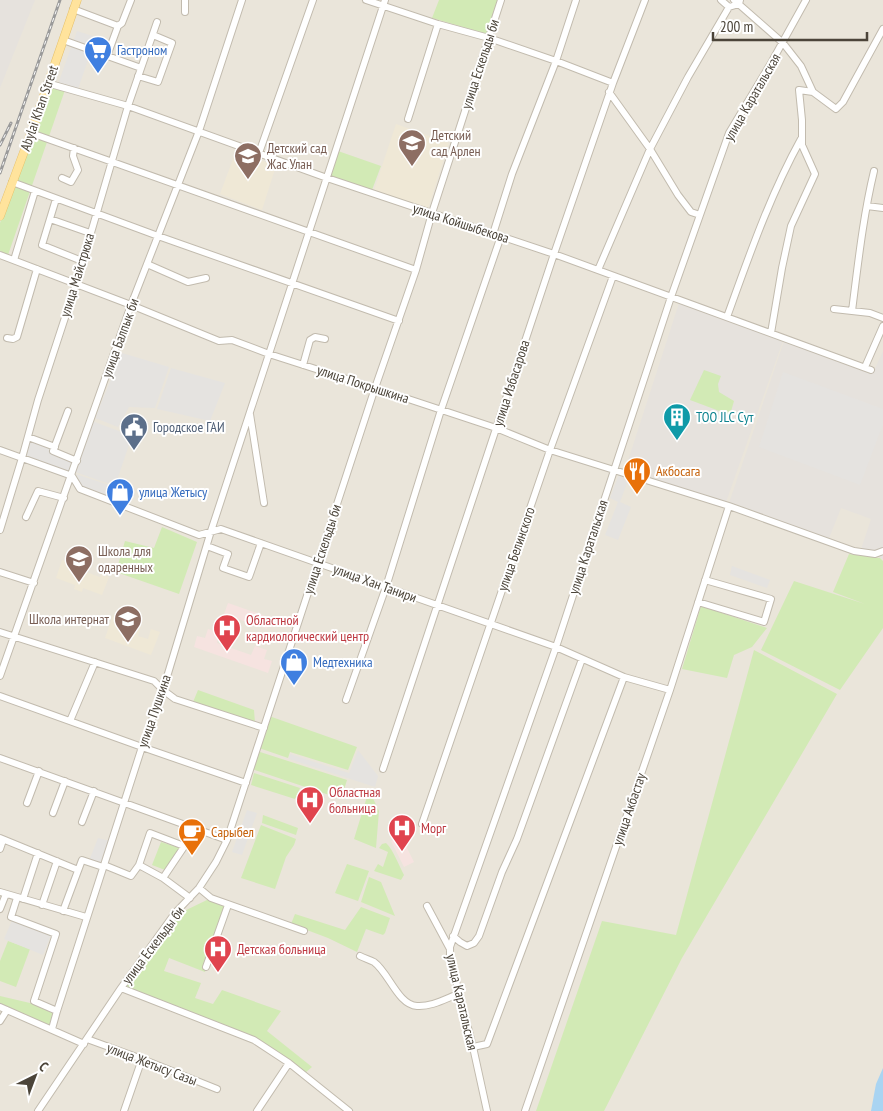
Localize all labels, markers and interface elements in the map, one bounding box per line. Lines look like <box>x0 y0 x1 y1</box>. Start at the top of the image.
scale bar <box>713 10 867 42</box>
street label: улица Ескельды би <box>457 17 503 111</box>
text: 200 m <box>720 17 753 36</box>
supermarket icon: Гастроном <box>83 35 113 74</box>
place label: Гастроном <box>117 41 167 59</box>
street label: улица Каратальская <box>720 50 784 144</box>
street label: Abylai Khan Street <box>16 63 62 153</box>
place label: Детский сад Арлен <box>431 126 481 160</box>
school or university icon: Детский сад Арлен <box>397 128 427 167</box>
place label: Детский сад Жас Улан <box>266 139 327 173</box>
school or university icon: Детский сад Жас Улан <box>233 141 263 180</box>
street label: улица Койшыбекова <box>410 199 512 247</box>
street label: улица Майстрюка <box>56 231 98 319</box>
street label: улица Балпык би <box>97 296 143 380</box>
street label: улица Избасарова <box>489 338 533 428</box>
street label: улица Покрышкина <box>315 361 411 407</box>
building icon: ТОО JLC Сут <box>662 402 692 441</box>
place label: ТОО JLC Сут <box>696 408 754 426</box>
public building icon: Городское ГАИ <box>119 412 149 451</box>
place label: Городское ГАИ <box>153 418 225 436</box>
restaurant icon: Акбосага <box>622 456 652 495</box>
place label: Акбосага <box>656 462 700 480</box>
shop icon: улица Жетысу <box>105 477 135 516</box>
place label: улица Жетысу <box>139 483 208 501</box>
street label: улица Каратальская <box>564 497 612 597</box>
street label: улица Ескельды би <box>299 502 345 596</box>
street label: улица Белинского <box>493 505 539 593</box>
place label: Школа для одаренных <box>98 542 153 576</box>
school or university icon: Школа для одаренных <box>64 544 94 583</box>
street label: улица Хан Танири <box>331 560 419 606</box>
school or university icon: Школа интернат <box>113 604 143 643</box>
place label: Школа интернат <box>29 610 110 628</box>
place label: Областной кардиологический центр <box>246 611 369 645</box>
hospital icon: Областной кардиологический центр <box>212 613 242 652</box>
shop icon: Медтехника <box>279 647 309 686</box>
place label: Медтехника <box>313 653 373 671</box>
street label: улица Пушкина <box>133 672 175 750</box>
street label: улица Акбастау <box>608 770 650 847</box>
place label: Областная больница <box>329 783 380 817</box>
hospital icon: Областная больница <box>295 785 325 824</box>
hospital icon: Морг <box>387 813 417 852</box>
cafe icon: Сарыбел <box>177 817 207 856</box>
place label: Морг <box>421 819 447 837</box>
place label: Сарыбел <box>211 823 254 841</box>
street label: улица Ескельды би <box>118 902 188 988</box>
hospital icon: Детская больница <box>203 934 233 973</box>
place label: Детская больница <box>237 940 326 958</box>
street label: улица Каратальская <box>442 952 482 1052</box>
street label: улица Жетысу Сазы <box>104 1039 200 1089</box>
north arrow <box>10 1051 60 1101</box>
text: С <box>35 1058 53 1076</box>

